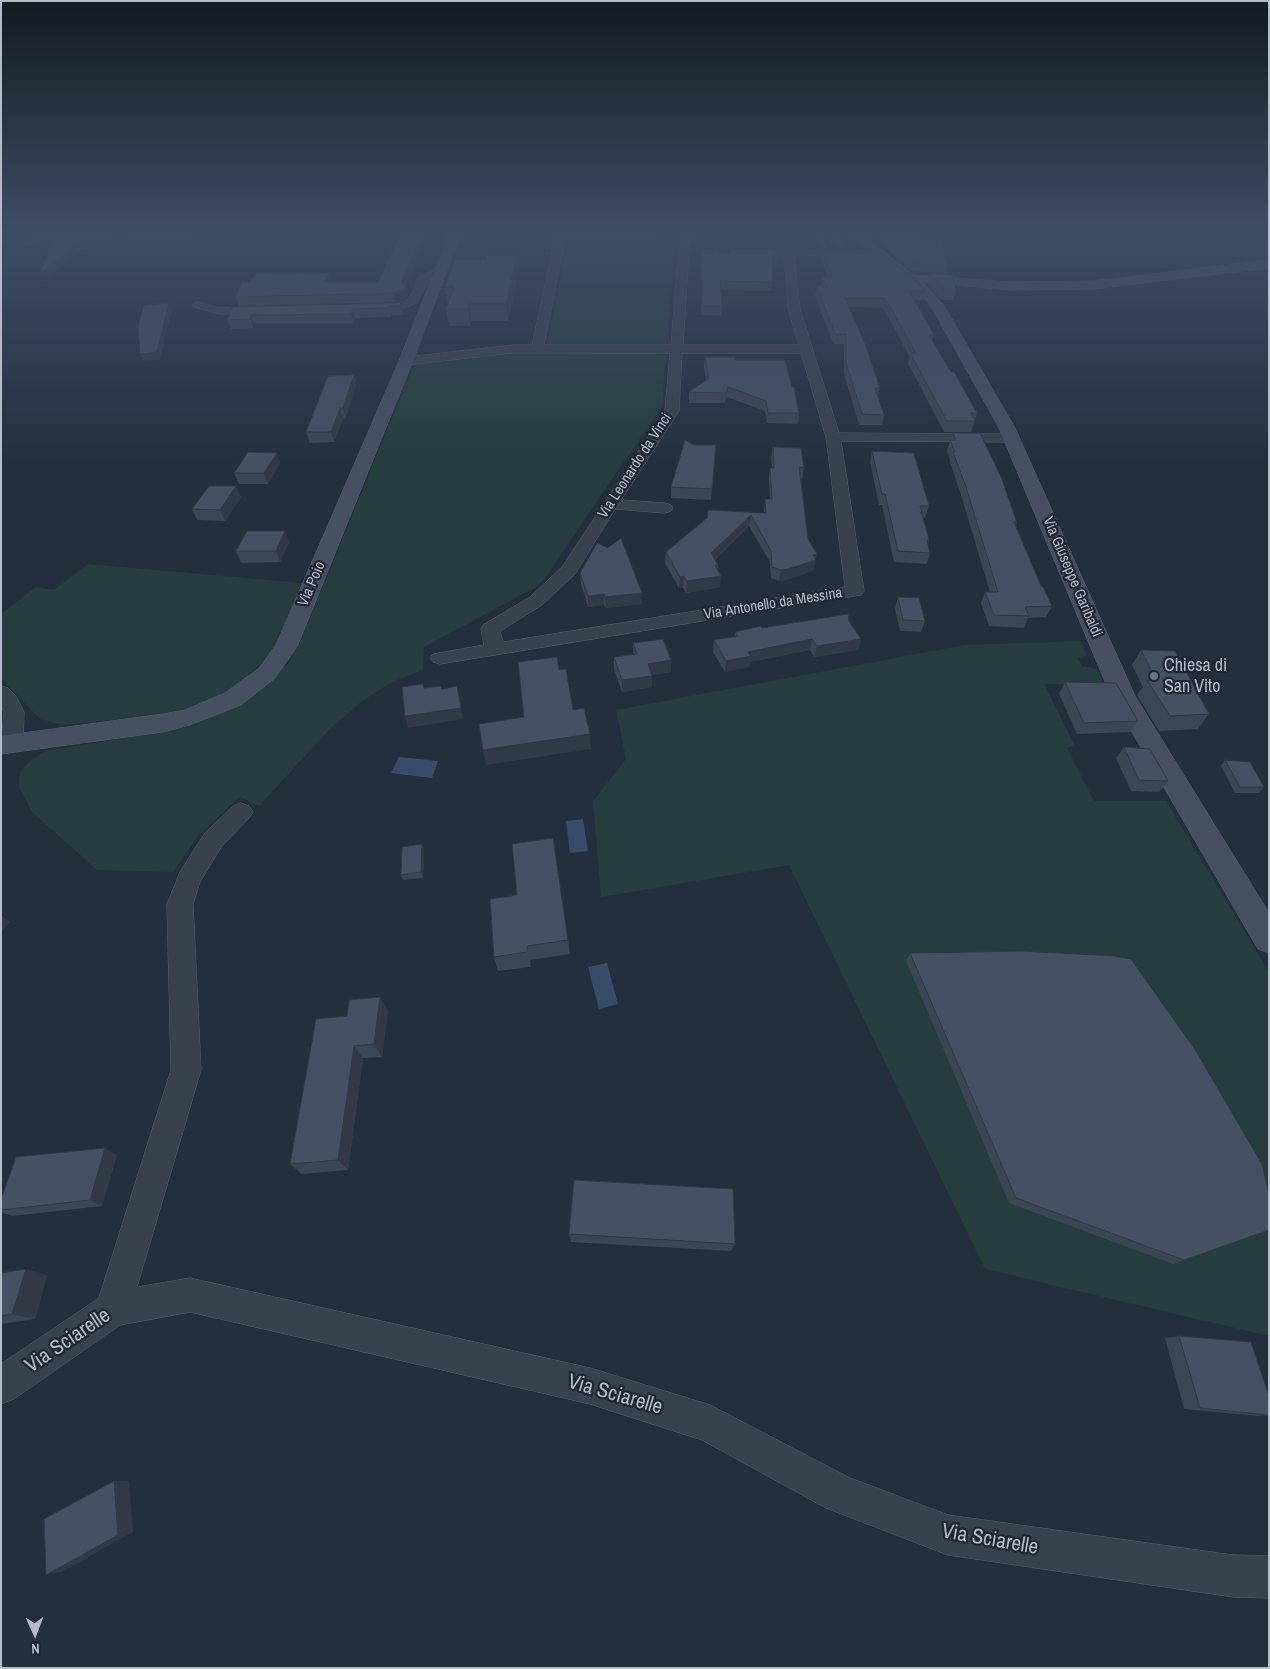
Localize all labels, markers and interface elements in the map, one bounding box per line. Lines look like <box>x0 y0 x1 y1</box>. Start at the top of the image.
street label: Via Leonardo da Vinci <box>594 410 676 522</box>
street label: Via Giuseppe Garibaldi <box>1039 514 1105 640</box>
street label: Via Poio <box>295 559 329 609</box>
street label: Via Antonello da Messina <box>702 584 844 624</box>
place label: Chiesa di San Vito <box>1164 655 1227 698</box>
marker: Chiesa di San Vito <box>1148 670 1160 682</box>
street label: Via Sciarelle <box>21 1303 115 1379</box>
street label: Via Sciarelle <box>565 1369 665 1421</box>
street label: Via Sciarelle <box>940 1519 1040 1561</box>
north arrow <box>10 1609 60 1659</box>
text: N <box>31 1640 40 1658</box>

